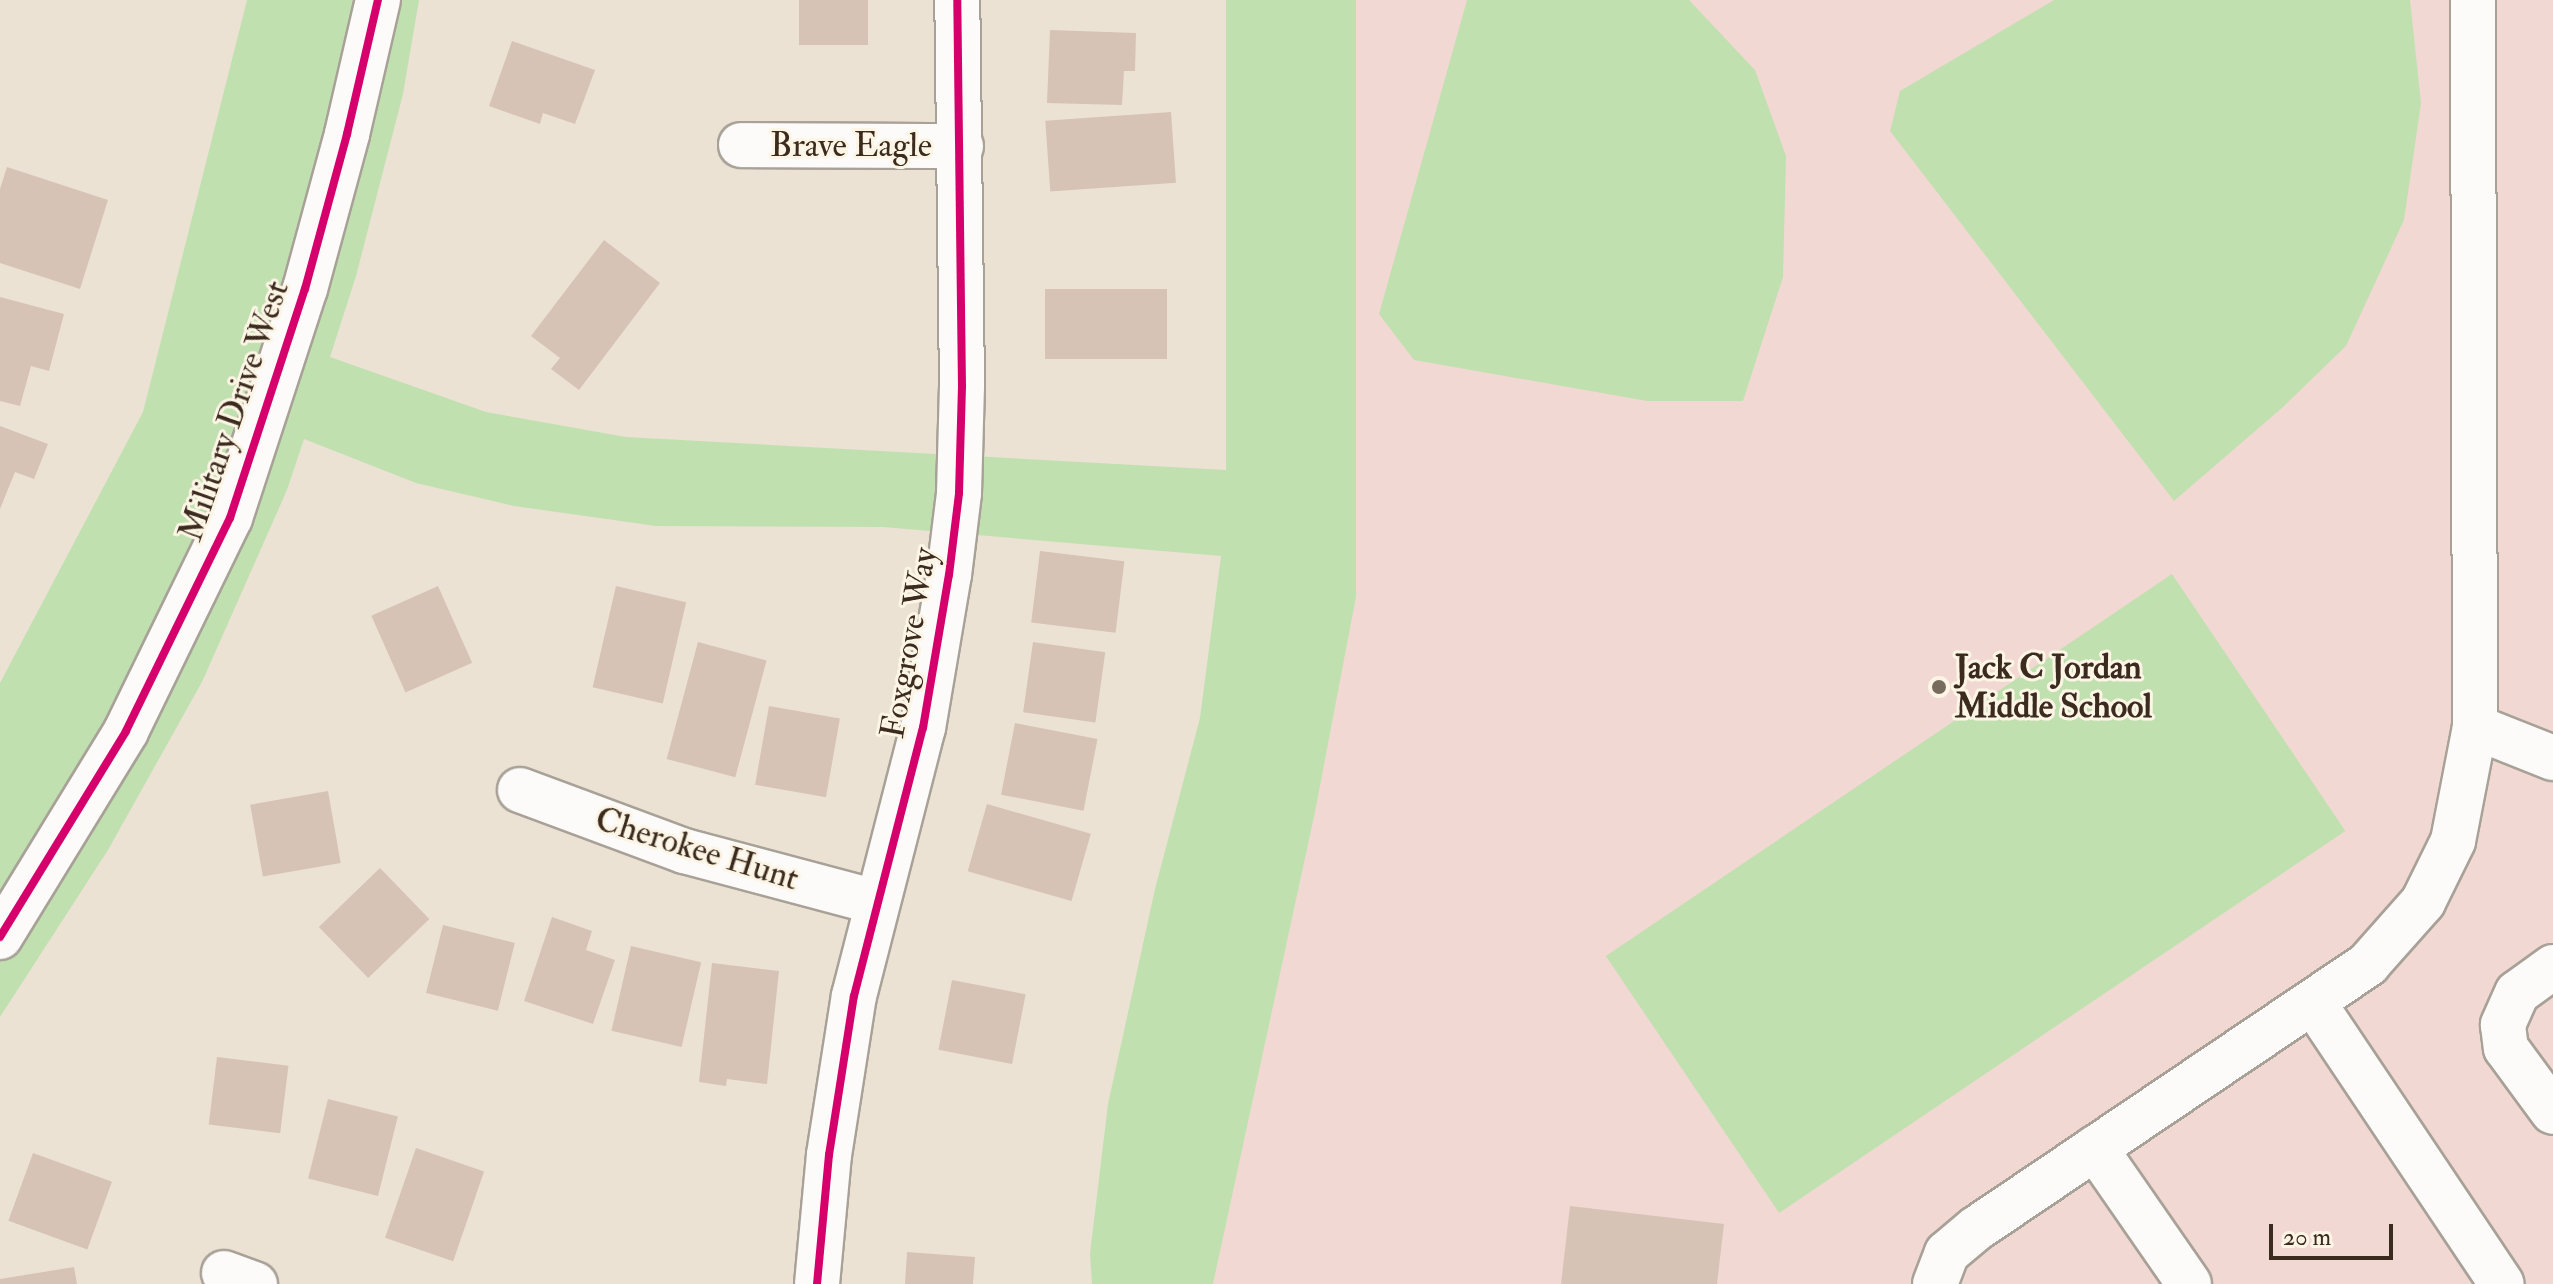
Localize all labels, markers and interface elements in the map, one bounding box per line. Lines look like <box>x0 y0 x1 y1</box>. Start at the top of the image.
street label: Brave Eagle <box>770 126 932 166</box>
street label: Military Drive West <box>170 275 298 547</box>
street label: Foxgrove Way <box>872 544 946 742</box>
place label: Jack C Jordan Middle School <box>1955 647 2152 726</box>
marker: Jack C Jordan Middle School <box>1930 678 1948 696</box>
street label: Cherokee Hunt <box>590 799 804 899</box>
scale bar <box>2273 1208 2397 1258</box>
text: 20 m <box>2283 1222 2331 1253</box>

